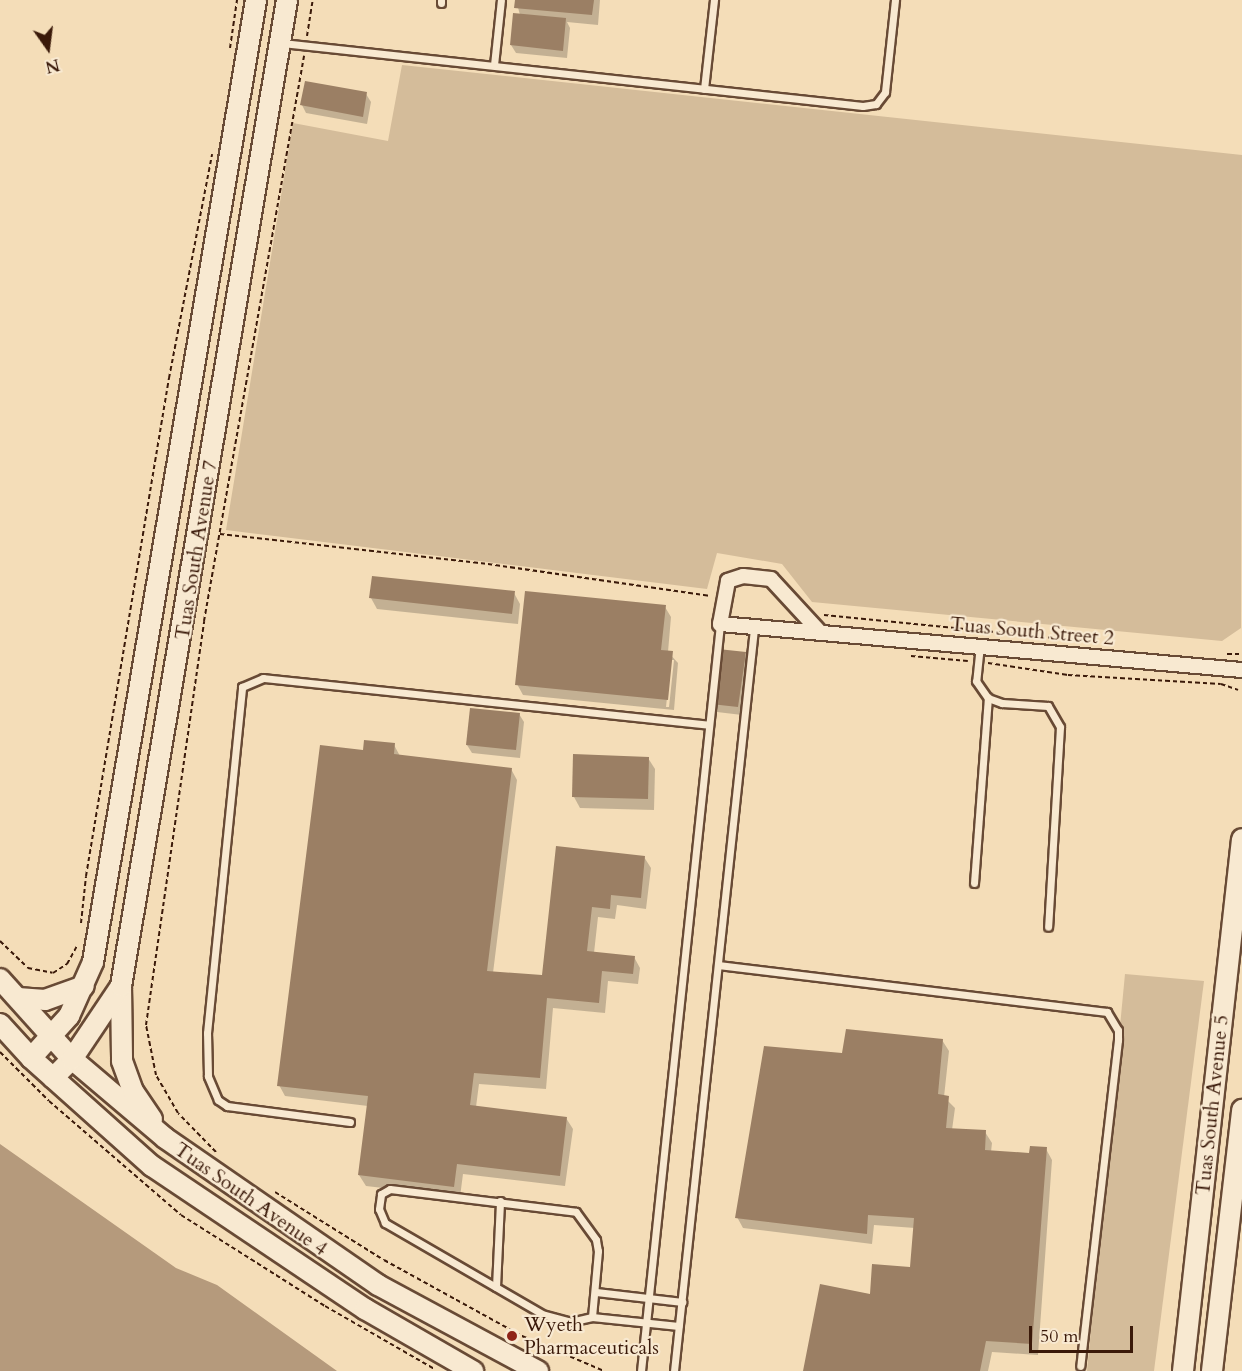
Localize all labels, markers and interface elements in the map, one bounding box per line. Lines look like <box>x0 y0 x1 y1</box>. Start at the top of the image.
north arrow <box>18 18 78 78</box>
text: N <box>43 53 62 78</box>
street label: Tuas South Avenue 7 <box>170 459 222 641</box>
street label: Tuas South Street 2 <box>949 612 1115 650</box>
street label: Tuas South Avenue 5 <box>1191 1014 1233 1196</box>
street label: Tuas South Avenue 4 <box>170 1137 332 1261</box>
place label: Wyeth Pharmaceuticals <box>524 1312 659 1359</box>
scale bar <box>1032 1314 1136 1352</box>
text: 50 m <box>1040 1324 1079 1349</box>
marker: Wyeth Pharmaceuticals <box>505 1329 519 1343</box>

